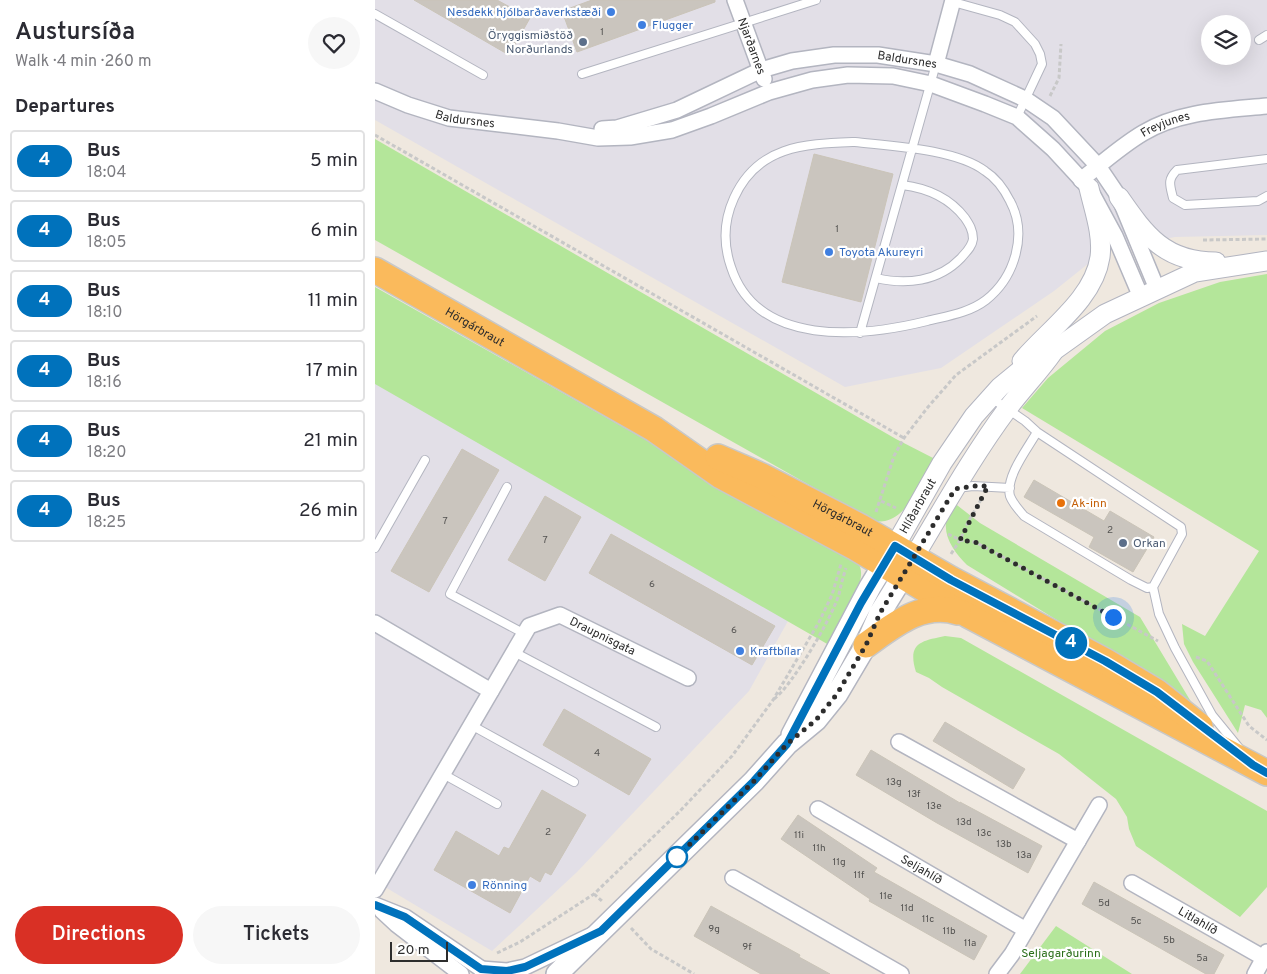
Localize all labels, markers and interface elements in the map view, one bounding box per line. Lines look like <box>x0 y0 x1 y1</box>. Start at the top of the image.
place label: Nesdekk hjólbarðaverkstæði <box>447 5 601 21</box>
marker: Nesdekk hjólbarðaverkstæði <box>605 6 617 18</box>
map controls <box>1201 15 1251 65</box>
button: layers <box>1201 15 1251 65</box>
street label: Njarðarnes <box>733 16 769 77</box>
button: heart <box>308 17 360 69</box>
text: Austursíða <box>15 18 135 48</box>
place label: Flugger <box>652 18 694 34</box>
marker: Flugger <box>636 19 648 31</box>
house number: 1 <box>600 26 604 39</box>
place label: Öryggismiðstöð Norðurlands <box>488 28 573 58</box>
marker: Öryggismiðstöð Norðurlands <box>577 36 589 48</box>
street label: Baldursnes <box>876 48 938 73</box>
text: Walk · 4 min · 260 m <box>15 52 151 72</box>
text: Departures <box>15 95 115 119</box>
street label: Baldursnes <box>433 107 496 132</box>
street label: Freyjunes <box>1138 109 1192 142</box>
text: Bus <box>87 139 121 163</box>
text: 4 <box>39 149 50 172</box>
text: 5 min <box>310 149 358 173</box>
text: 18:04 <box>87 163 127 183</box>
text: Bus <box>87 209 121 233</box>
text: 4 <box>39 219 50 242</box>
text: 6 min <box>311 219 358 243</box>
house number: 1 <box>835 223 839 236</box>
text: 18:05 <box>87 233 127 253</box>
place label: Toyota Akureyri <box>839 245 923 261</box>
marker: Toyota Akureyri <box>823 246 835 258</box>
text: Bus <box>87 279 121 303</box>
text: 4 <box>39 289 50 312</box>
text: 11 min <box>308 289 358 313</box>
text: 18:10 <box>87 303 123 323</box>
street label: Hörgárbraut <box>442 305 507 351</box>
text: Bus <box>87 349 121 373</box>
text: 4 <box>39 359 50 382</box>
text: 17 min <box>306 359 358 383</box>
text: 18:16 <box>87 373 122 393</box>
text: Bus <box>87 419 121 443</box>
text: 4 <box>39 429 50 452</box>
text: 21 min <box>303 429 358 453</box>
text: 18:20 <box>87 443 126 463</box>
street label: Hlíðarbraut <box>896 476 941 537</box>
text: Bus <box>87 489 121 513</box>
street label: Hörgárbraut <box>809 496 876 541</box>
place label: Ak-inn <box>1071 496 1107 512</box>
marker: Ak-inn <box>1055 497 1067 509</box>
text: 4 <box>39 499 50 522</box>
text: 26 min <box>299 499 358 523</box>
text: 18:25 <box>87 513 126 533</box>
house number: 7 <box>442 515 448 528</box>
house number: 2 <box>1107 524 1113 537</box>
house number: 7 <box>542 534 548 547</box>
place label: Orkan <box>1133 536 1166 552</box>
marker: Orkan <box>1117 537 1129 549</box>
house number: 6 <box>649 578 655 591</box>
your location <box>1101 605 1126 630</box>
street label: Draupnisgata <box>566 614 638 660</box>
house number: 6 <box>731 624 737 637</box>
line badge: 4 <box>1055 627 1087 659</box>
text: 4 <box>1065 631 1077 654</box>
place label: Kraftbílar <box>750 644 801 660</box>
marker: Kraftbílar <box>734 645 746 657</box>
house number: 4 <box>594 747 600 760</box>
house number: 13g <box>886 776 902 789</box>
house number: 13f <box>908 788 921 801</box>
house number: 13e <box>926 800 942 813</box>
house number: 13d <box>956 816 972 829</box>
house number: 2 <box>545 826 551 839</box>
house number: 13c <box>977 827 991 840</box>
house number: 11i <box>794 829 804 842</box>
house number: 13b <box>996 838 1012 851</box>
house number: 11h <box>812 842 826 855</box>
unlabelled marker <box>666 846 688 868</box>
house number: 13a <box>1016 849 1032 862</box>
street label: Seljahlíð <box>897 852 945 889</box>
house number: 11g <box>832 856 846 869</box>
house number: 11f <box>854 869 865 882</box>
place label: Rönning <box>482 878 527 894</box>
marker: Rönning <box>466 879 478 891</box>
house number: 11e <box>880 890 892 903</box>
house number: 5d <box>1098 897 1110 910</box>
house number: 11d <box>900 902 914 915</box>
street label: Litlahlíð <box>1175 904 1221 939</box>
button: Directions <box>15 906 183 964</box>
button: Tickets <box>193 906 360 964</box>
house number: 11c <box>922 913 934 926</box>
house number: 5c <box>1130 915 1142 928</box>
house number: 9g <box>708 923 720 936</box>
house number: 11b <box>942 925 956 938</box>
house number: 5b <box>1163 934 1175 947</box>
house number: 11a <box>964 937 976 950</box>
scale bar <box>390 939 447 962</box>
house number: 9f <box>742 941 752 954</box>
text: 20 m <box>397 942 430 959</box>
park label: Seljagarðurinn <box>1021 946 1101 962</box>
house number: 5a <box>1196 952 1208 965</box>

